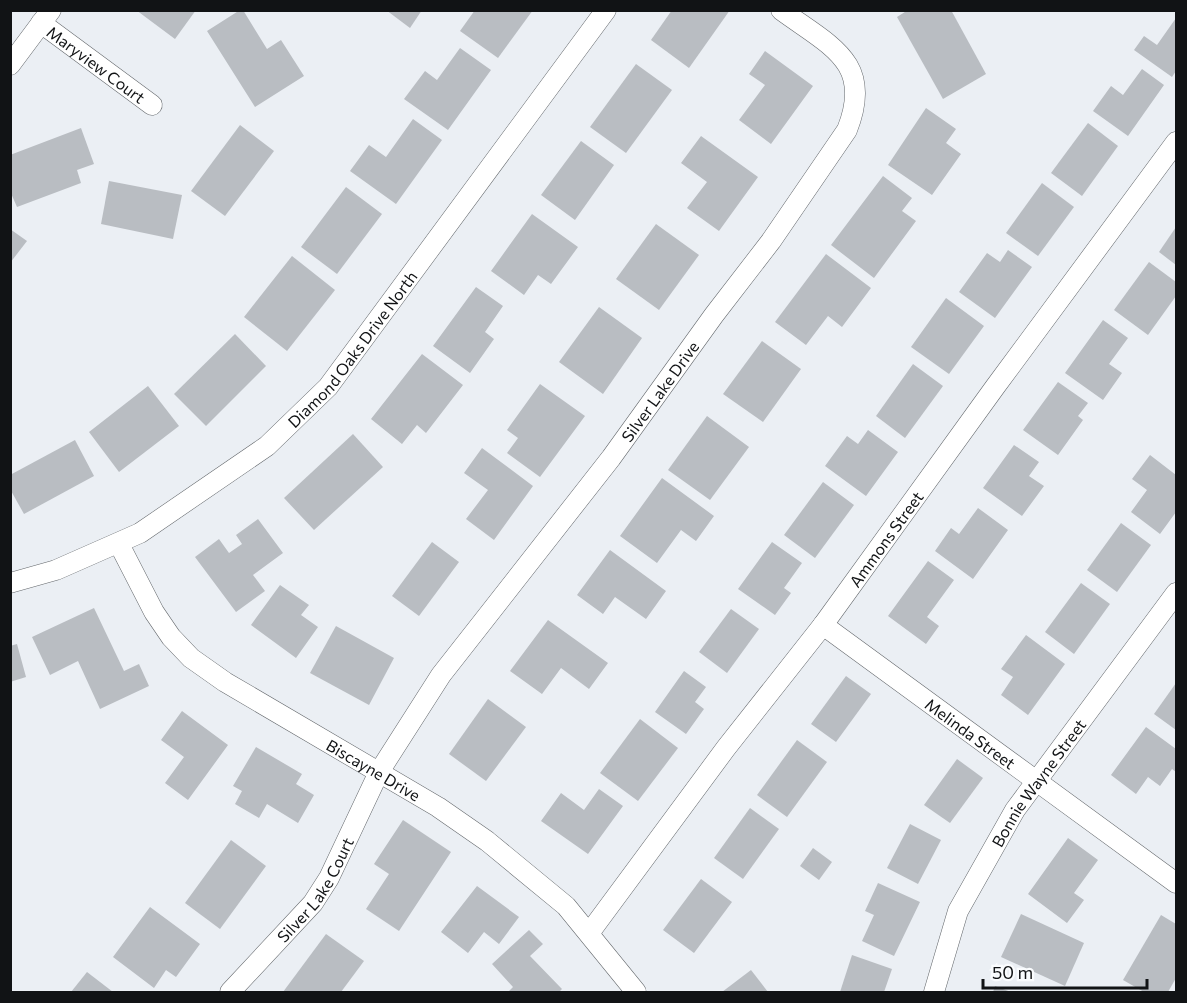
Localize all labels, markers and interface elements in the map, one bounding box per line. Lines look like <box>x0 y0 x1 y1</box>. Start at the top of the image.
street label: Maryview Court <box>44 22 150 107</box>
street label: Diamond Oaks Drive North <box>283 267 420 431</box>
street label: Silver Lake Drive <box>617 337 702 445</box>
street label: Ammons Street <box>845 487 927 590</box>
street label: Melinda Street <box>922 694 1020 773</box>
street label: Bonnie Wayne Street <box>987 714 1089 850</box>
street label: Biscayne Drive <box>324 734 424 804</box>
street label: Silver Lake Court <box>272 834 357 946</box>
scale bar <box>983 952 1146 990</box>
text: 50 m <box>992 961 1033 983</box>

